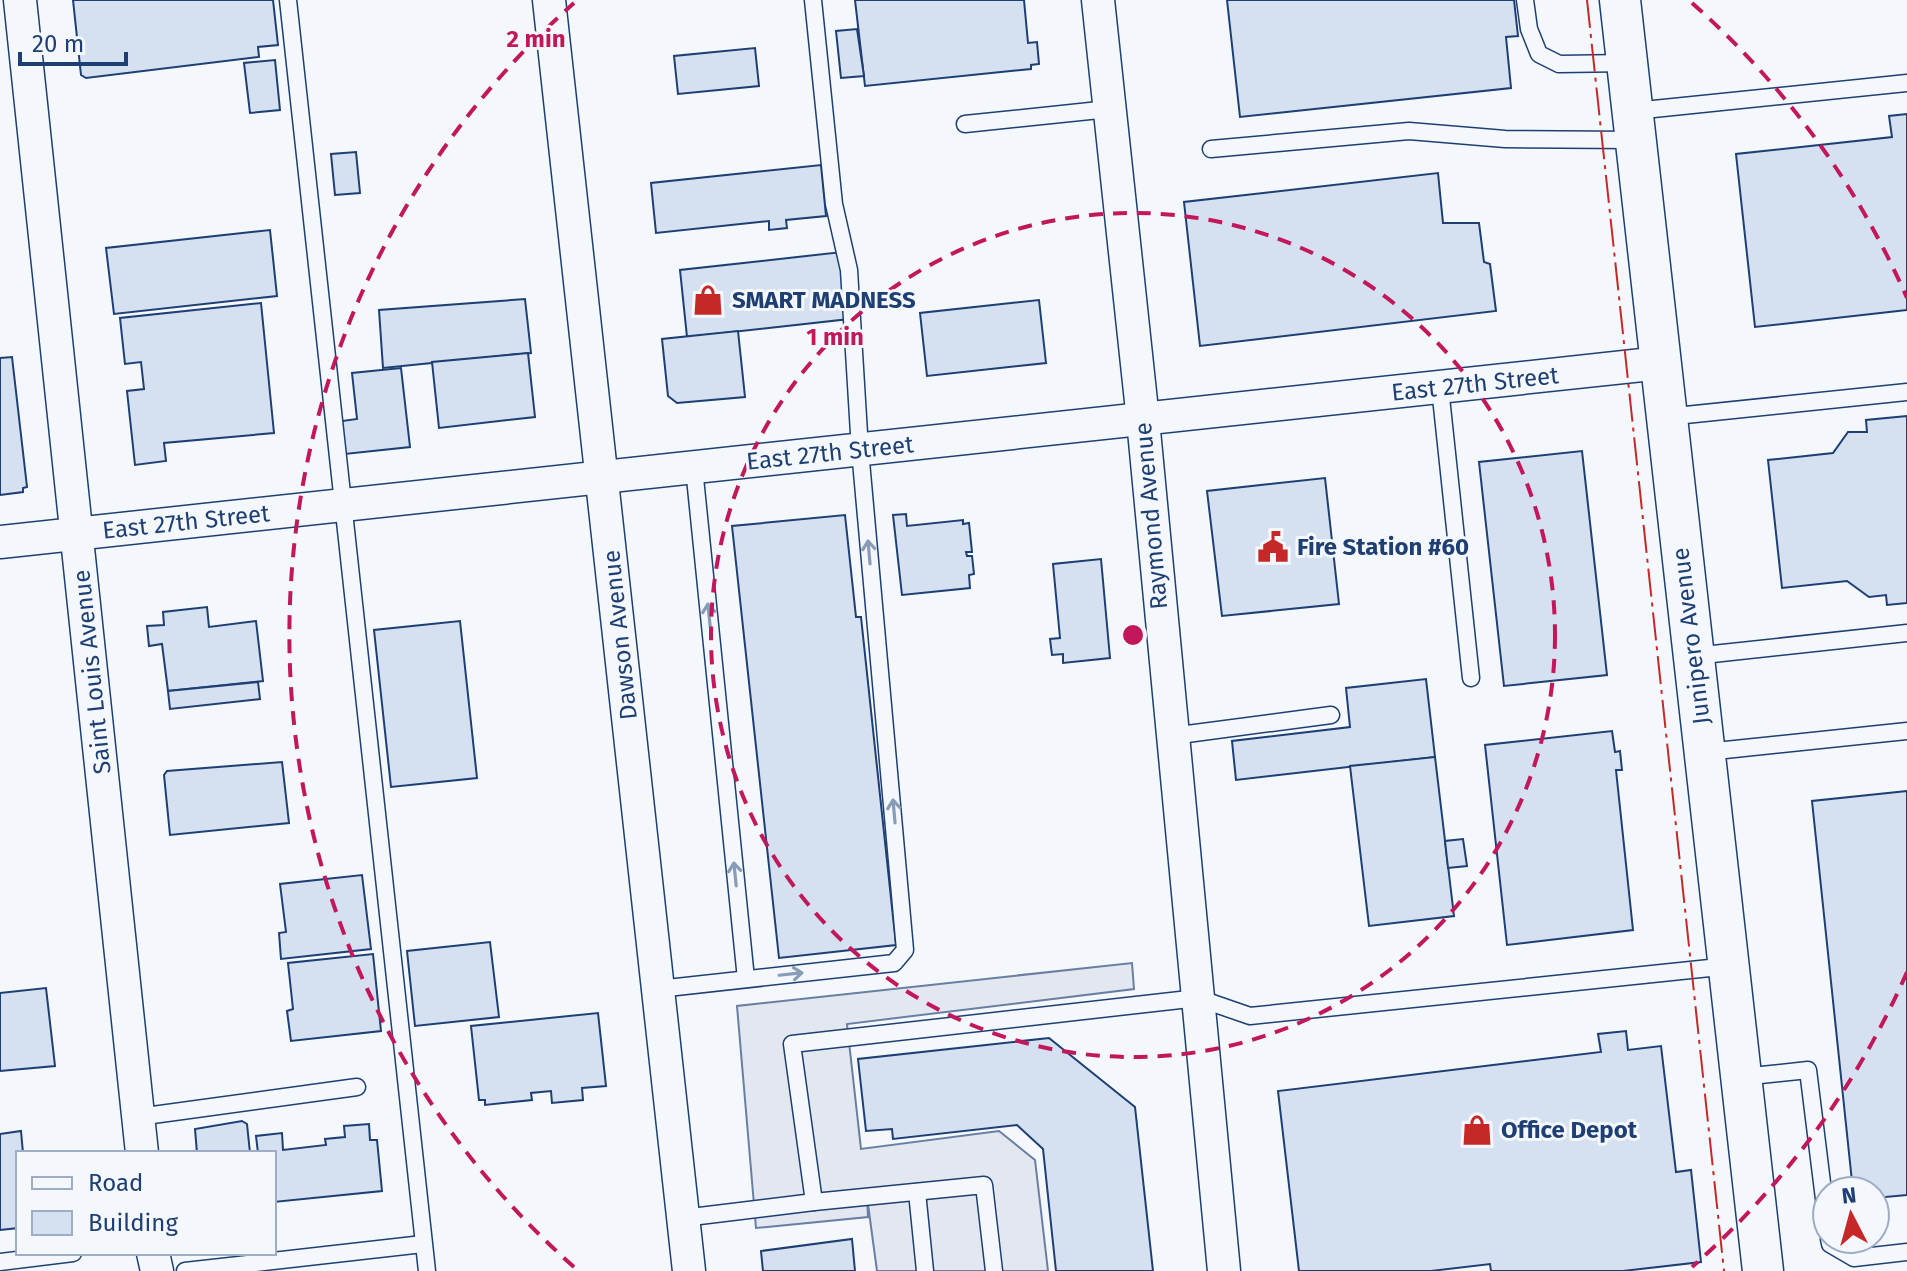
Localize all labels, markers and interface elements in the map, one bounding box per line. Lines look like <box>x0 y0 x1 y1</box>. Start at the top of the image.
scale bar <box>20 16 126 66</box>
text: 2 min <box>507 25 566 53</box>
text: 20 m <box>32 30 84 58</box>
shop icon: SMART MADNESS <box>691 283 725 317</box>
place label: SMART MADNESS <box>732 286 916 314</box>
text: 1 min <box>806 323 864 351</box>
street label: East 27th Street <box>1390 361 1560 407</box>
street label: Raymond Avenue <box>1129 421 1173 611</box>
street label: East 27th Street <box>745 430 915 476</box>
street label: East 27th Street <box>101 499 271 545</box>
public building icon: Fire Station #60 <box>1256 530 1290 564</box>
place label: Fire Station #60 <box>1297 533 1469 561</box>
one-way arrow <box>862 539 877 566</box>
street label: Junipero Avenue <box>1666 546 1716 726</box>
street label: Dawson Avenue <box>597 549 643 721</box>
street label: Saint Louis Avenue <box>67 568 117 776</box>
one-way arrow <box>701 602 716 629</box>
centre of rings <box>1119 621 1147 649</box>
one-way arrow <box>886 798 901 825</box>
one-way arrow <box>728 861 743 888</box>
one-way arrow <box>778 967 804 982</box>
shop icon: Office Depot <box>1460 1113 1494 1147</box>
place label: Office Depot <box>1501 1116 1638 1144</box>
legend <box>16 1151 276 1255</box>
text: Road <box>88 1169 143 1197</box>
north arrow <box>1811 1175 1891 1255</box>
text: N <box>1840 1181 1858 1210</box>
text: Building <box>88 1209 178 1237</box>

